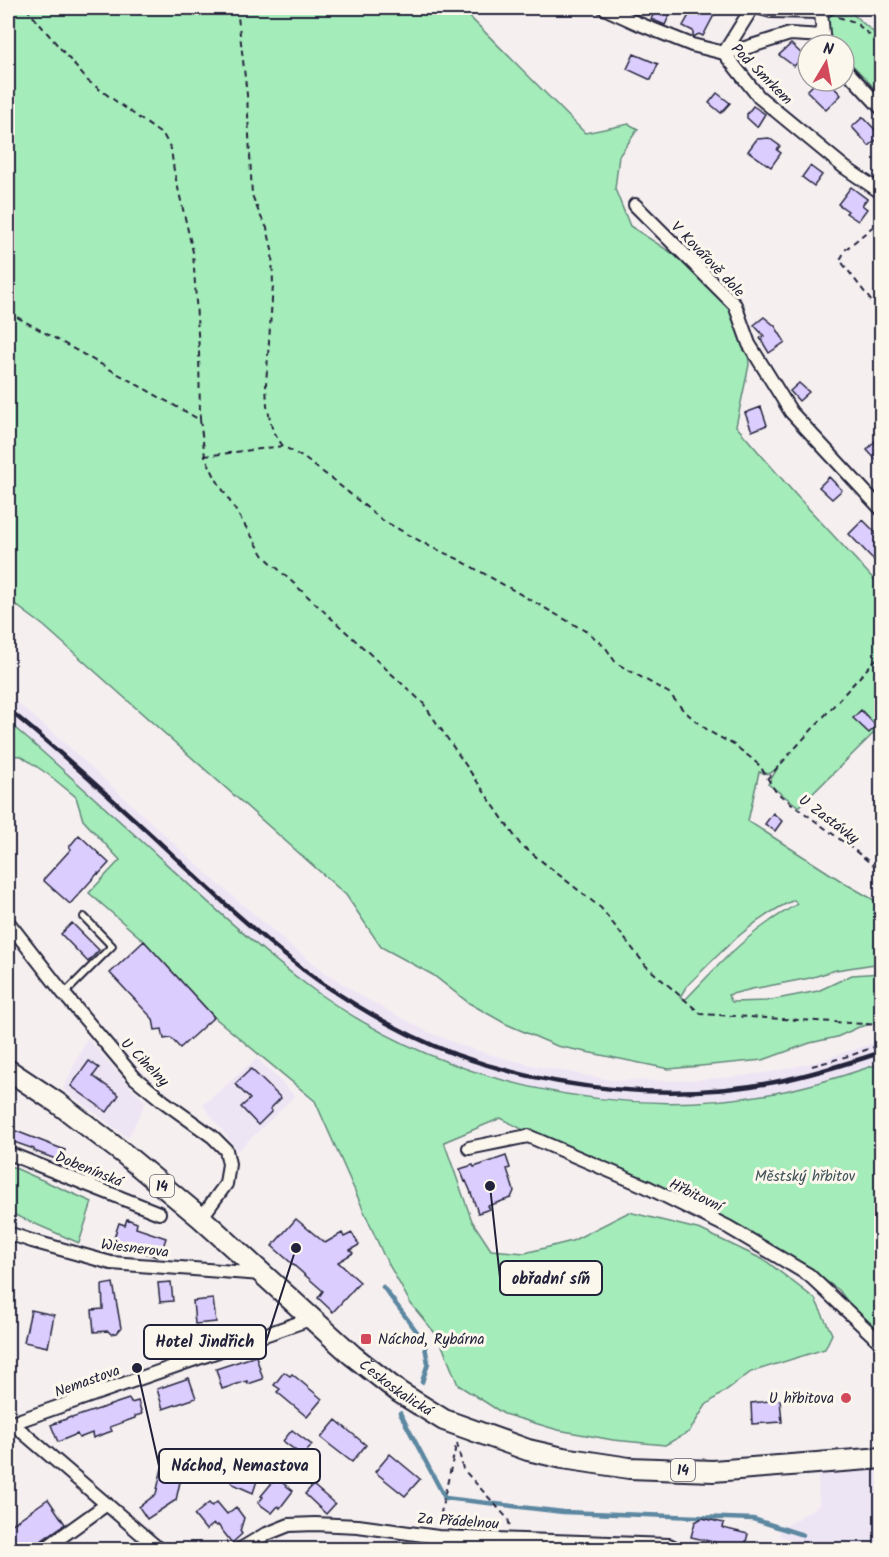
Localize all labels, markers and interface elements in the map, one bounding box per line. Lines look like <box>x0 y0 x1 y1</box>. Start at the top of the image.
north arrow <box>796 33 856 93</box>
text: N <box>821 37 835 63</box>
street label: Pod Smrkem <box>725 38 798 111</box>
street label: V Kovářově dole <box>665 216 750 304</box>
street label: U Zastávky <box>793 789 865 851</box>
street label: U Cihelny <box>114 1033 175 1093</box>
street label: Dobenínská <box>51 1145 128 1195</box>
park label: Městský hřbitov <box>755 1165 856 1189</box>
street label: Hřbitovní <box>665 1173 729 1220</box>
road number: 14 <box>150 1175 174 1197</box>
street label: Wiesnerova <box>100 1233 170 1265</box>
callout: obřadní síň <box>500 1261 602 1295</box>
text: obřadní síň <box>512 1267 590 1292</box>
callout: Hotel Jindřich <box>144 1325 266 1359</box>
place label: Náchod, Rybárna <box>378 1328 484 1352</box>
text: Hotel Jindřich <box>156 1330 254 1355</box>
marker: Náchod, Rybárna <box>359 1332 373 1346</box>
street label: Českoskalická <box>353 1354 439 1424</box>
street label: Nemastova <box>51 1359 124 1405</box>
place label: U hřbitova <box>769 1387 834 1411</box>
marker: U hřbitova <box>839 1391 853 1405</box>
callout: Náchod, Nemastova <box>159 1449 320 1483</box>
text: Náchod, Nemastova <box>171 1454 309 1479</box>
road number: 14 <box>671 1459 695 1481</box>
street label: Za Přádelnou <box>416 1507 500 1537</box>

